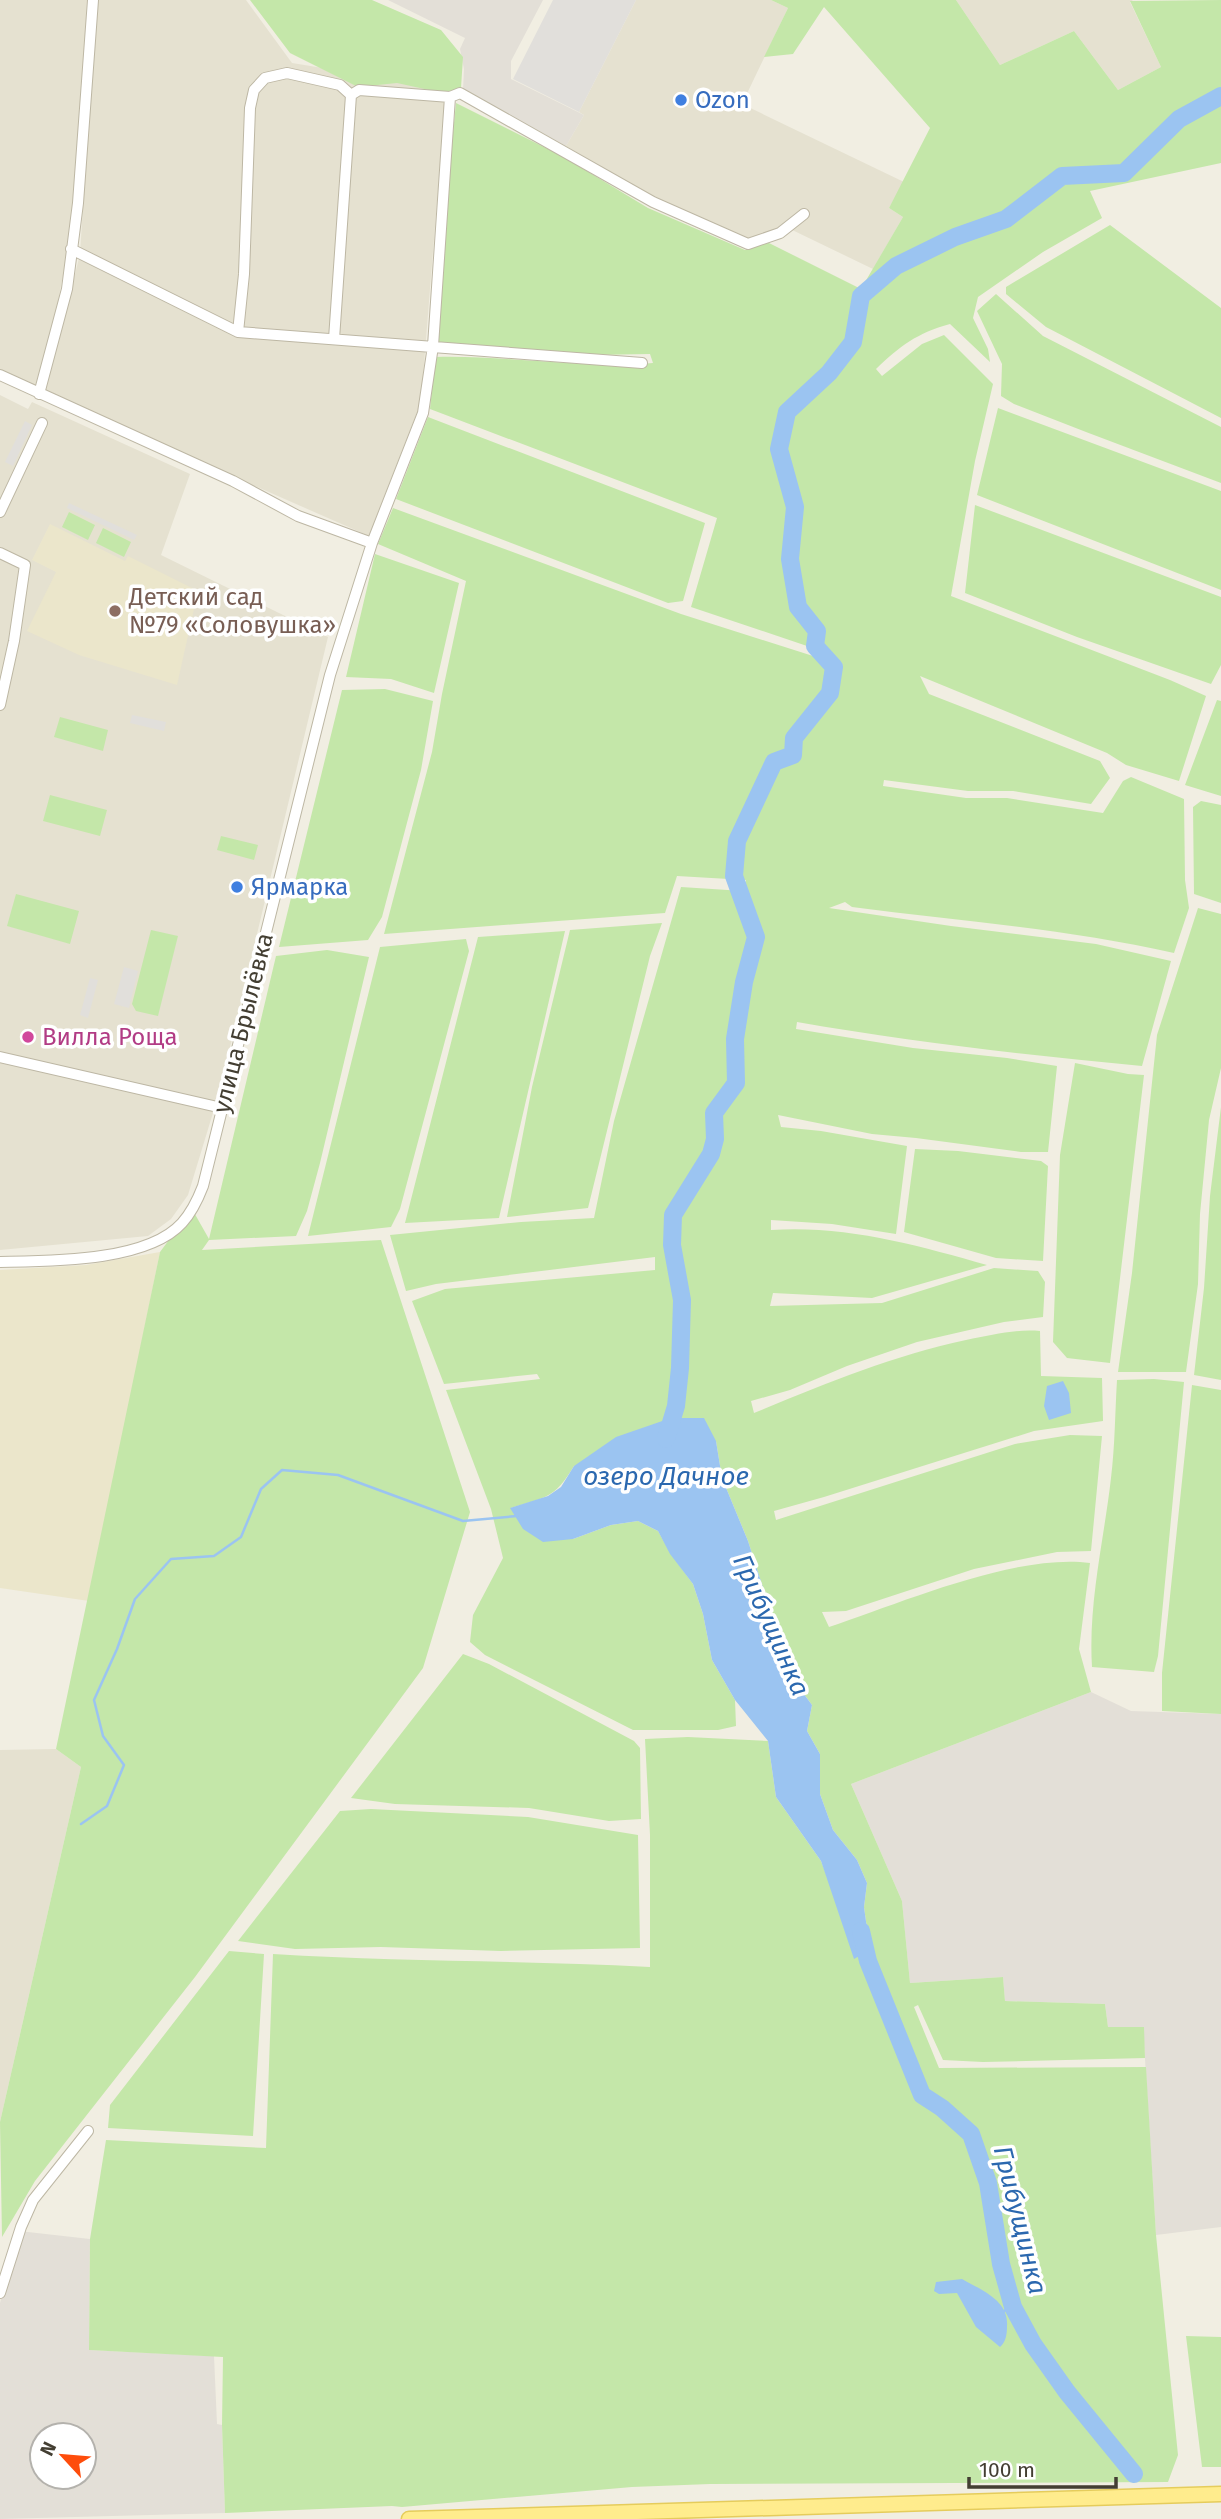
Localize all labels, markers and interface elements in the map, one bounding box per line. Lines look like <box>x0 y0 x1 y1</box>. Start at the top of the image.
place label: Ozon <box>695 86 750 114</box>
marker: Ozon <box>673 92 689 108</box>
place label: Детский сад №79 «Соловушка» <box>128 583 336 639</box>
marker: Детский сад №79 «Соловушка» <box>107 603 123 619</box>
place label: Ярмарка <box>251 873 348 901</box>
marker: Ярмарка <box>229 879 245 895</box>
street label: улица Брылёвка <box>207 930 279 1116</box>
place label: Вилла Роща <box>42 1023 177 1051</box>
marker: Вилла Роща <box>20 1029 36 1045</box>
water label: озеро Дачное <box>583 1461 749 1492</box>
water label: Грибущинка <box>726 1549 816 1701</box>
water label: Грибущинка <box>987 2143 1053 2297</box>
north arrow <box>28 2421 98 2491</box>
text: N <box>35 2438 61 2459</box>
scale bar <box>969 2446 1116 2490</box>
text: 100 m <box>979 2457 1035 2483</box>

